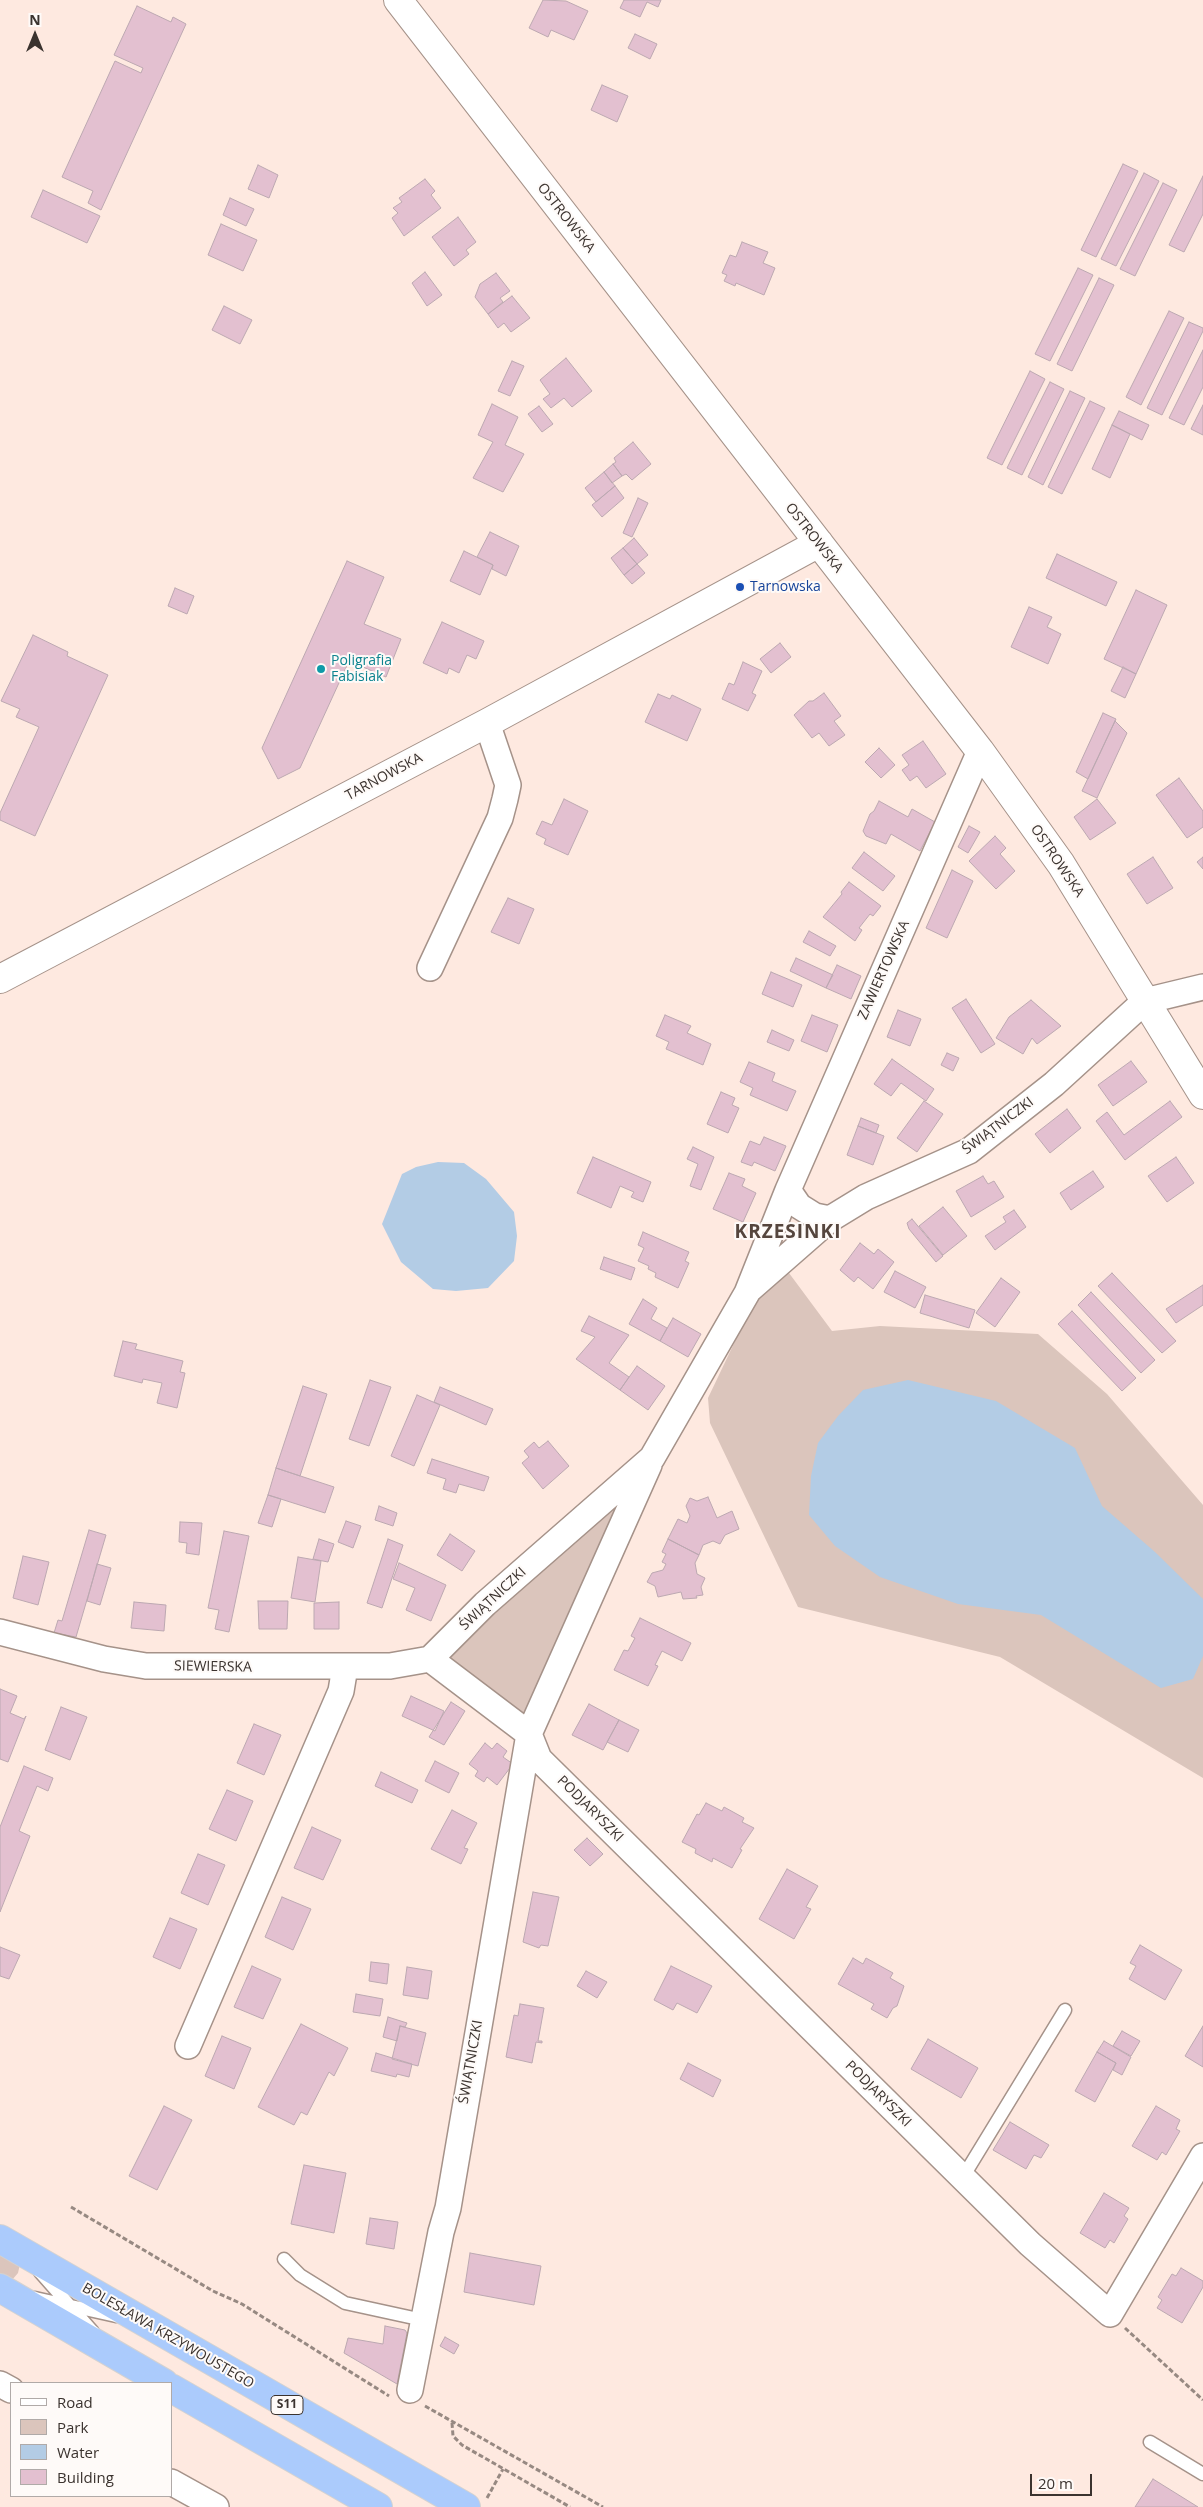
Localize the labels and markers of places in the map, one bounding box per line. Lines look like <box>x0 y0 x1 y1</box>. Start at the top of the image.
place label: Tarnowska <box>750 579 821 595</box>
marker: Tarnowska <box>734 581 746 593</box>
place label: Poligrafia Fabisiak <box>331 653 392 686</box>
marker: Poligrafia Fabisiak <box>315 663 327 675</box>

